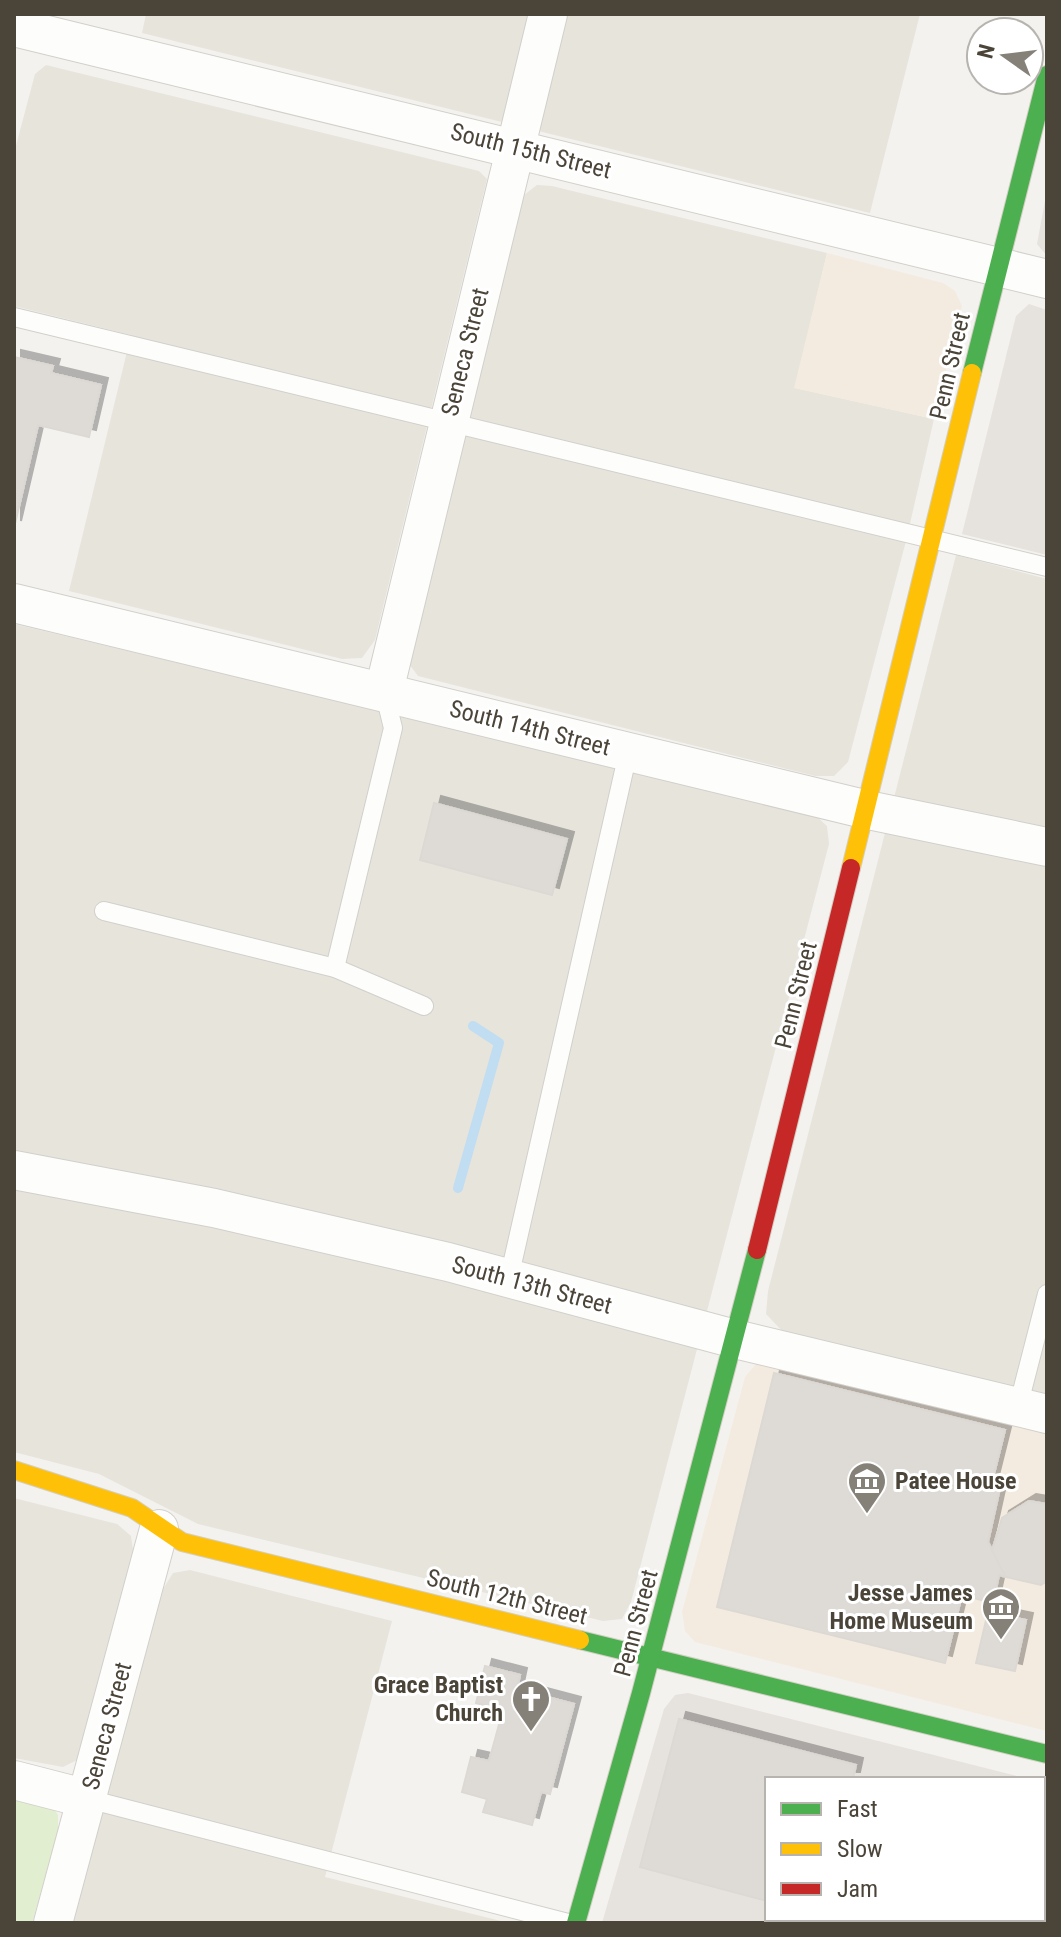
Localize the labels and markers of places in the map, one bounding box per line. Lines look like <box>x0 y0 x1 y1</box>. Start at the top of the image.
museum icon: Patee House <box>846 1460 888 1515</box>
place label: Patee House <box>895 1467 1017 1495</box>
place label: Jesse James Home Museum <box>830 1579 973 1635</box>
museum icon: Jesse James Home Museum <box>980 1586 1022 1641</box>
place label: Grace Baptist Church <box>374 1671 503 1727</box>
church icon: Grace Baptist Church <box>510 1678 552 1733</box>

